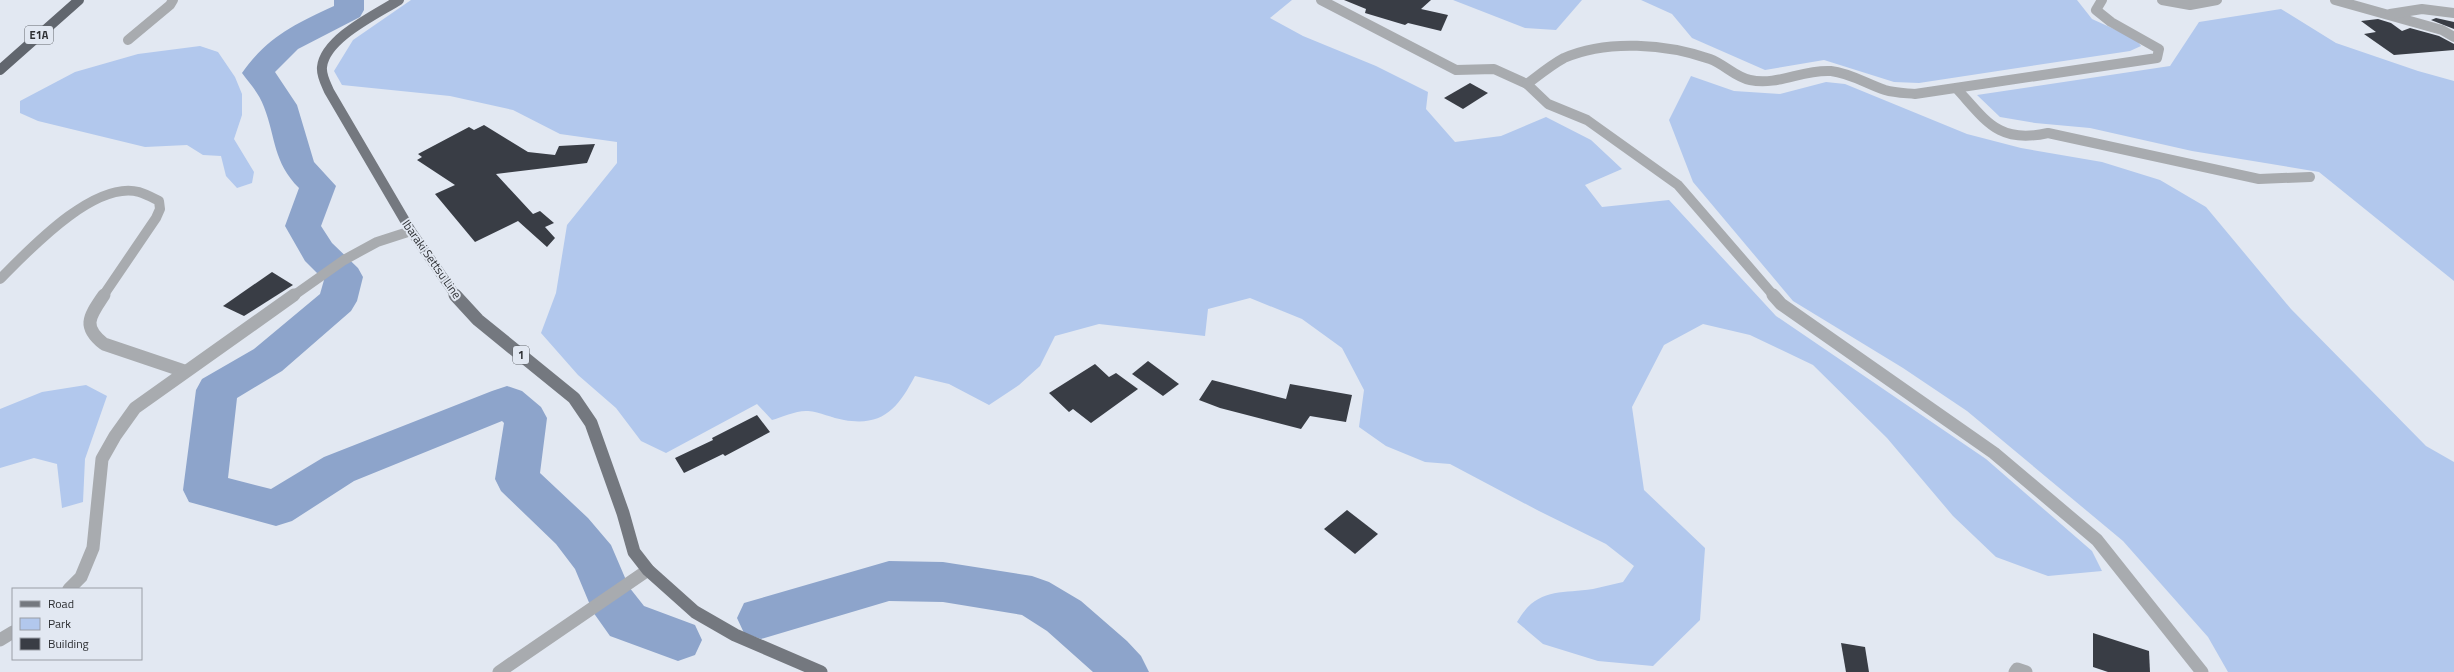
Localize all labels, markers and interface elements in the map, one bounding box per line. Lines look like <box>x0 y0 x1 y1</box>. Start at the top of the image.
road number: E1A <box>25 26 53 44</box>
street label: Ibaraki Settsu Line <box>398 216 466 302</box>
road number: 1 <box>513 346 529 364</box>
legend <box>12 588 142 660</box>
text: Road <box>48 594 74 613</box>
text: Park <box>48 614 71 633</box>
text: Building <box>48 634 89 653</box>

